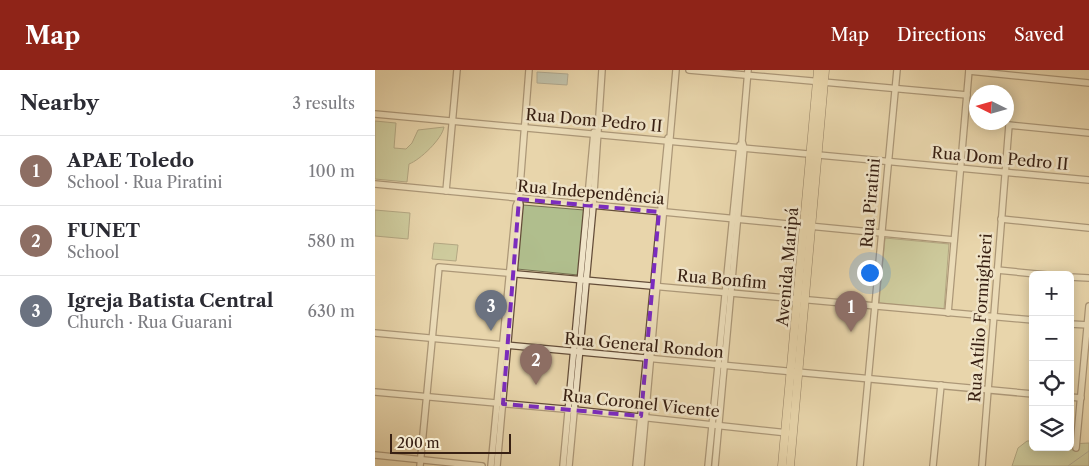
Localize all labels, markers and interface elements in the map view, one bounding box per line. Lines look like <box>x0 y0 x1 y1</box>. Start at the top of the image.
text: Map <box>25 21 80 50</box>
text: Map <box>830 24 869 46</box>
text: Directions <box>897 24 986 46</box>
text: Saved <box>1014 24 1064 46</box>
north arrow <box>969 85 1014 130</box>
text: Nearby <box>20 90 99 115</box>
text: 3 results <box>292 93 355 113</box>
street label: Rua Dom Pedro II <box>525 104 663 136</box>
street label: Rua Dom Pedro II <box>931 142 1069 174</box>
text: APAE Toledo <box>67 149 194 172</box>
street label: Rua Piratini <box>856 157 884 249</box>
text: 1 <box>32 161 40 181</box>
text: 100 m <box>309 161 355 181</box>
text: School · Rua Piratini <box>67 172 222 192</box>
street label: Rua Independência <box>516 176 666 208</box>
street label: Avenida Maripá <box>772 206 802 328</box>
text: FUNET <box>67 219 140 242</box>
text: 2 <box>31 231 41 251</box>
text: 580 m <box>308 231 355 251</box>
street label: Rua Atílio Formighieri <box>964 233 996 403</box>
text: School <box>67 242 119 262</box>
your location <box>857 260 883 286</box>
street label: Rua Bonfim <box>676 265 768 293</box>
map controls <box>1029 271 1074 451</box>
button: + <box>1029 271 1074 316</box>
text: Igreja Batista Central <box>67 289 273 312</box>
pin: 3 <box>475 290 507 331</box>
pin: 1 <box>835 291 867 332</box>
text: 3 <box>31 301 41 321</box>
text: 630 m <box>308 301 355 321</box>
text: Church · Rua Guarani <box>67 312 232 332</box>
button: − <box>1029 316 1074 361</box>
street label: Rua General Rondon <box>563 328 725 362</box>
pin: 2 <box>520 344 552 385</box>
button: locate <box>1029 361 1074 406</box>
street label: Rua Coronel Vicente <box>561 385 721 421</box>
button: layers <box>1029 406 1074 451</box>
scale bar <box>390 431 511 454</box>
text: 200 m <box>397 434 440 452</box>

